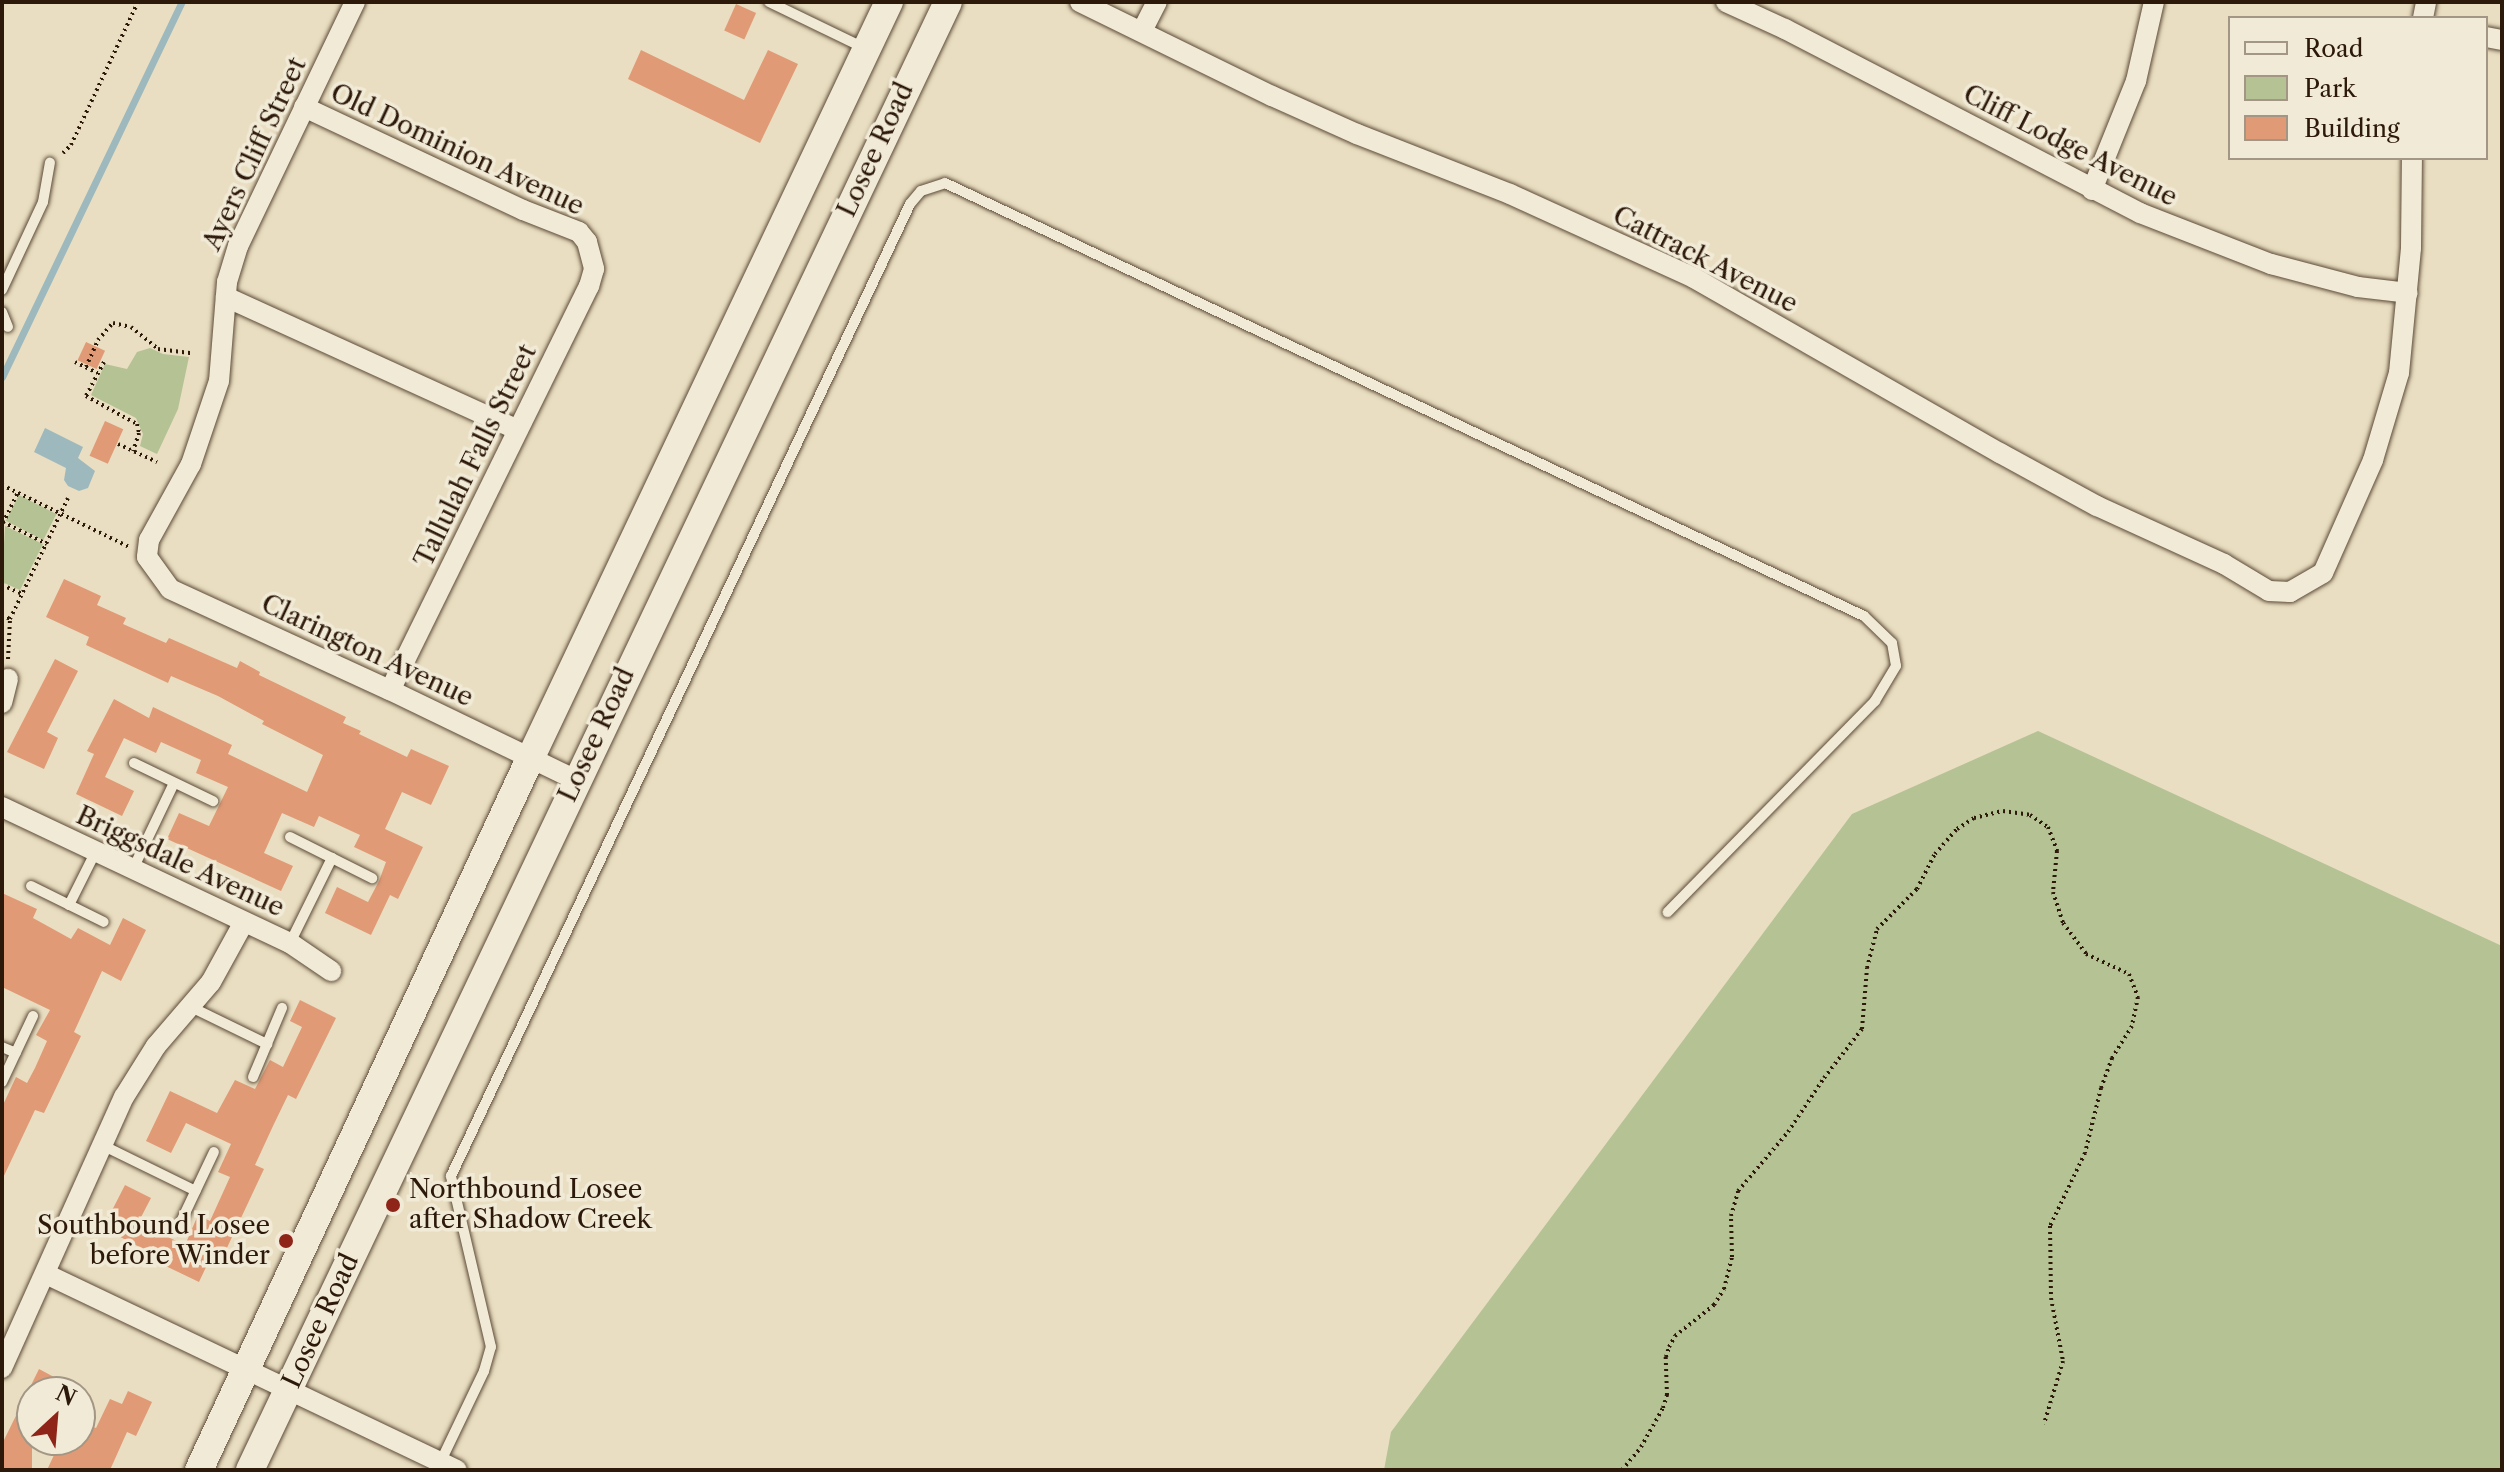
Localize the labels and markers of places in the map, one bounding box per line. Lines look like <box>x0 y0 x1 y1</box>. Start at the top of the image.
place label: Northbound Losee after Shadow Creek <box>409 1174 653 1236</box>
marker: Northbound Losee after Shadow Creek <box>384 1196 402 1214</box>
place label: Southbound Losee before Winder <box>37 1210 270 1272</box>
marker: Southbound Losee before Winder <box>277 1232 295 1250</box>

